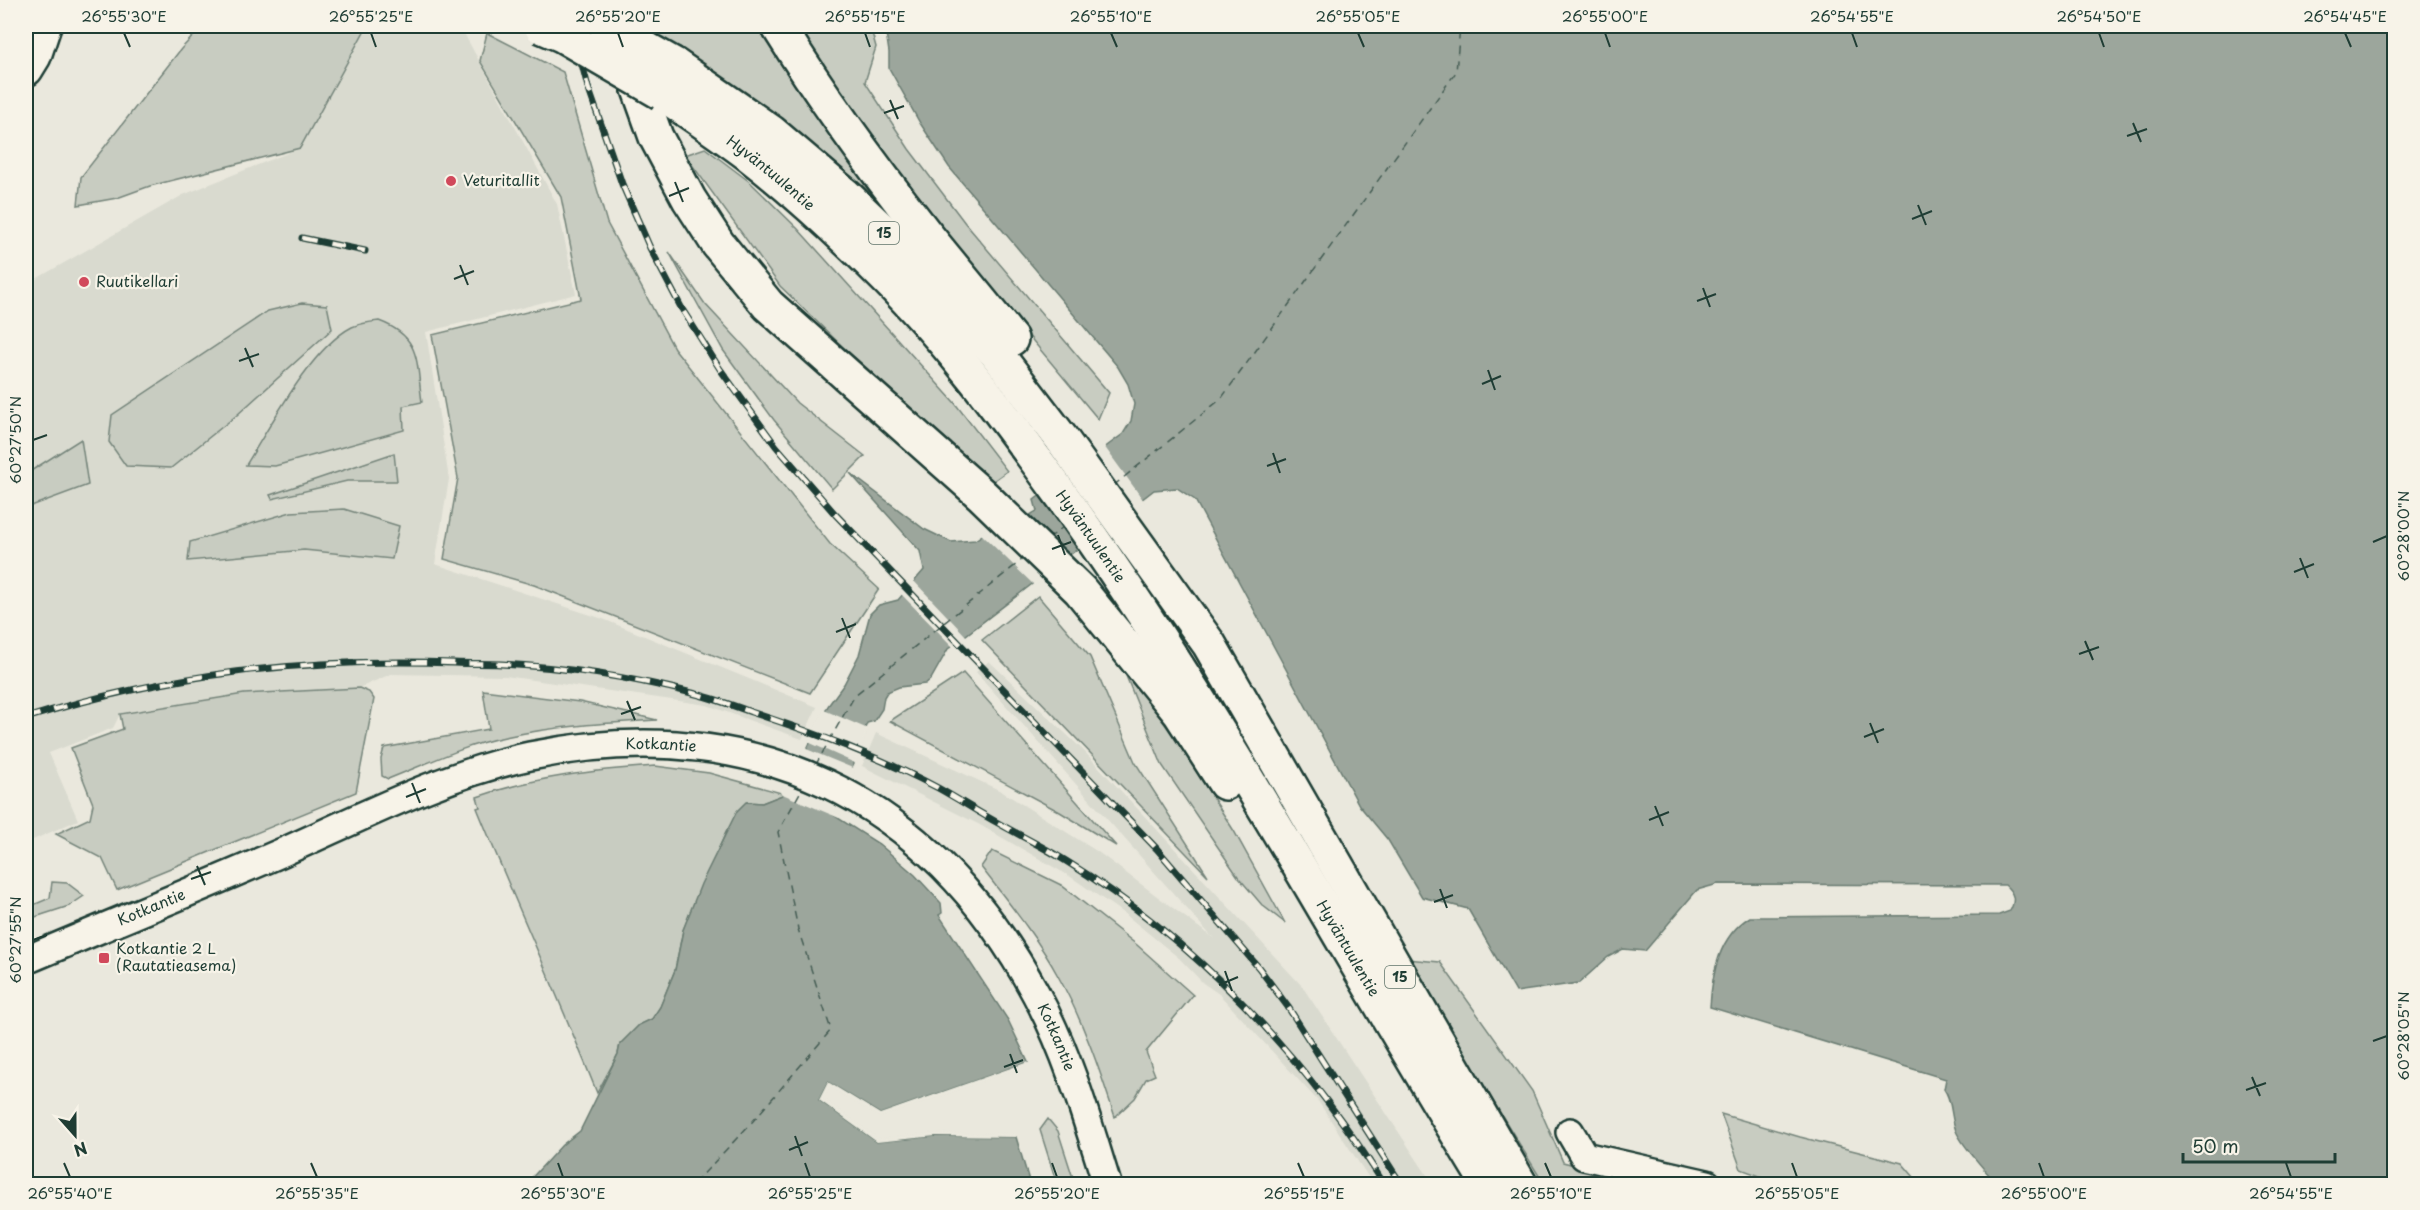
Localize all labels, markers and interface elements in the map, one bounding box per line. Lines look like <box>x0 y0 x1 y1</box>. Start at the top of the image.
text: 26°55'30"E <box>81 4 167 27</box>
text: 26°55'25"E <box>329 4 413 27</box>
text: 26°55'20"E <box>575 4 661 27</box>
text: 26°55'15"E <box>824 4 906 27</box>
text: 26°55'10"E <box>1070 4 1152 27</box>
text: 26°55'05"E <box>1316 4 1400 27</box>
text: 26°55'00"E <box>1562 4 1648 27</box>
text: 26°54'55"E <box>1810 4 1894 27</box>
text: 26°54'50"E <box>2057 4 2141 27</box>
text: 26°54'45"E <box>2303 4 2387 27</box>
street label: Hyväntuulentie <box>722 129 821 215</box>
place label: Veturitallit <box>463 168 540 191</box>
marker: Veturitallit <box>444 174 458 188</box>
road number: 15 <box>869 222 899 244</box>
place label: Ruutikellari <box>96 269 178 292</box>
marker: Ruutikellari <box>77 275 91 289</box>
text: 60°27'50"N <box>3 396 26 484</box>
street label: Hyväntuulentie <box>1051 484 1132 587</box>
text: 60°28'00"N <box>2391 491 2414 581</box>
street label: Kotkantie <box>625 731 698 757</box>
street label: Kotkantie <box>113 882 188 931</box>
street label: Hyväntuulentie <box>1312 895 1386 1001</box>
text: 60°27'55"N <box>3 896 26 984</box>
place label: Kotkantie 2 L (Rautatieasema) <box>116 936 236 976</box>
marker: Kotkantie 2 L (Rautatieasema) <box>97 951 111 965</box>
road number: 15 <box>1385 966 1415 988</box>
text: 60°28'05"N <box>2391 991 2414 1081</box>
street label: Kotkantie <box>1033 999 1082 1074</box>
north arrow <box>45 1105 105 1165</box>
scale bar <box>2183 1126 2334 1164</box>
text: 50 m <box>2192 1132 2239 1159</box>
text: N <box>71 1136 91 1163</box>
text: 26°55'40"E <box>27 1181 113 1204</box>
text: 26°55'35"E <box>275 1181 359 1204</box>
text: 26°55'30"E <box>520 1181 606 1204</box>
text: 26°55'25"E <box>768 1181 852 1204</box>
text: 26°55'20"E <box>1014 1181 1100 1204</box>
text: 26°55'15"E <box>1263 1181 1345 1204</box>
text: 26°55'10"E <box>1510 1181 1592 1204</box>
text: 26°55'05"E <box>1755 1181 1839 1204</box>
text: 26°55'00"E <box>2001 1181 2087 1204</box>
text: 26°54'55"E <box>2249 1181 2333 1204</box>

